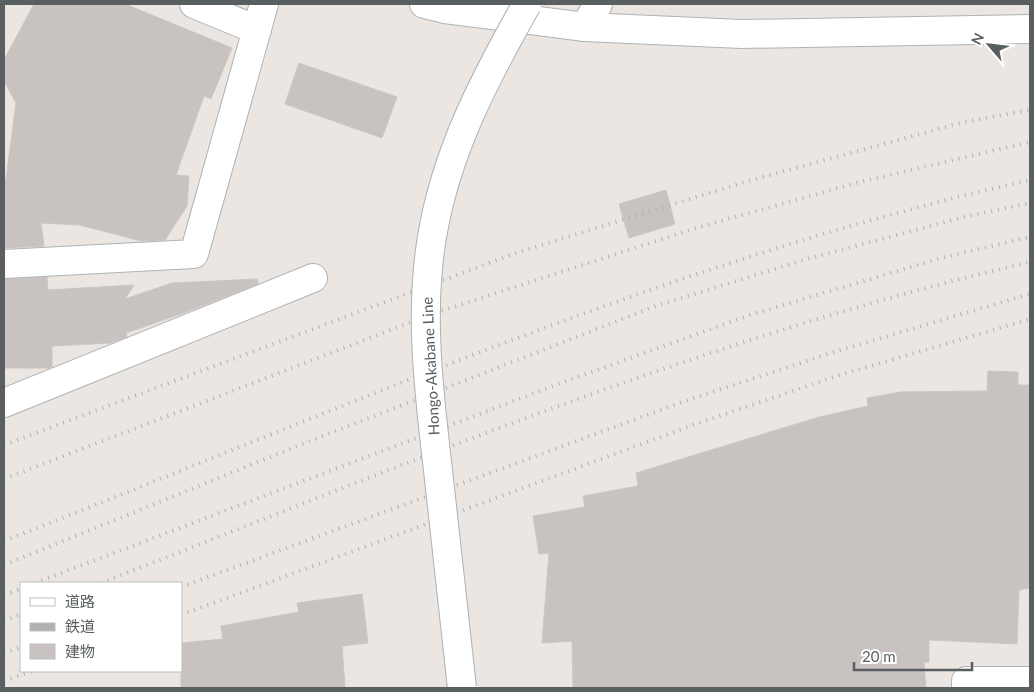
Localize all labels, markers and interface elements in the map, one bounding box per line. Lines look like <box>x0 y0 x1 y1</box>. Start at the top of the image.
north arrow <box>964 20 1014 70</box>
text: N <box>967 30 987 47</box>
street label: Hongo-Akabane Line <box>417 296 443 436</box>
legend <box>20 582 182 672</box>
text: 道路 <box>65 592 95 610</box>
text: 鉄道 <box>65 617 95 635</box>
scale bar <box>854 640 972 672</box>
text: 建物 <box>65 642 95 660</box>
text: 20 m <box>862 647 896 665</box>

